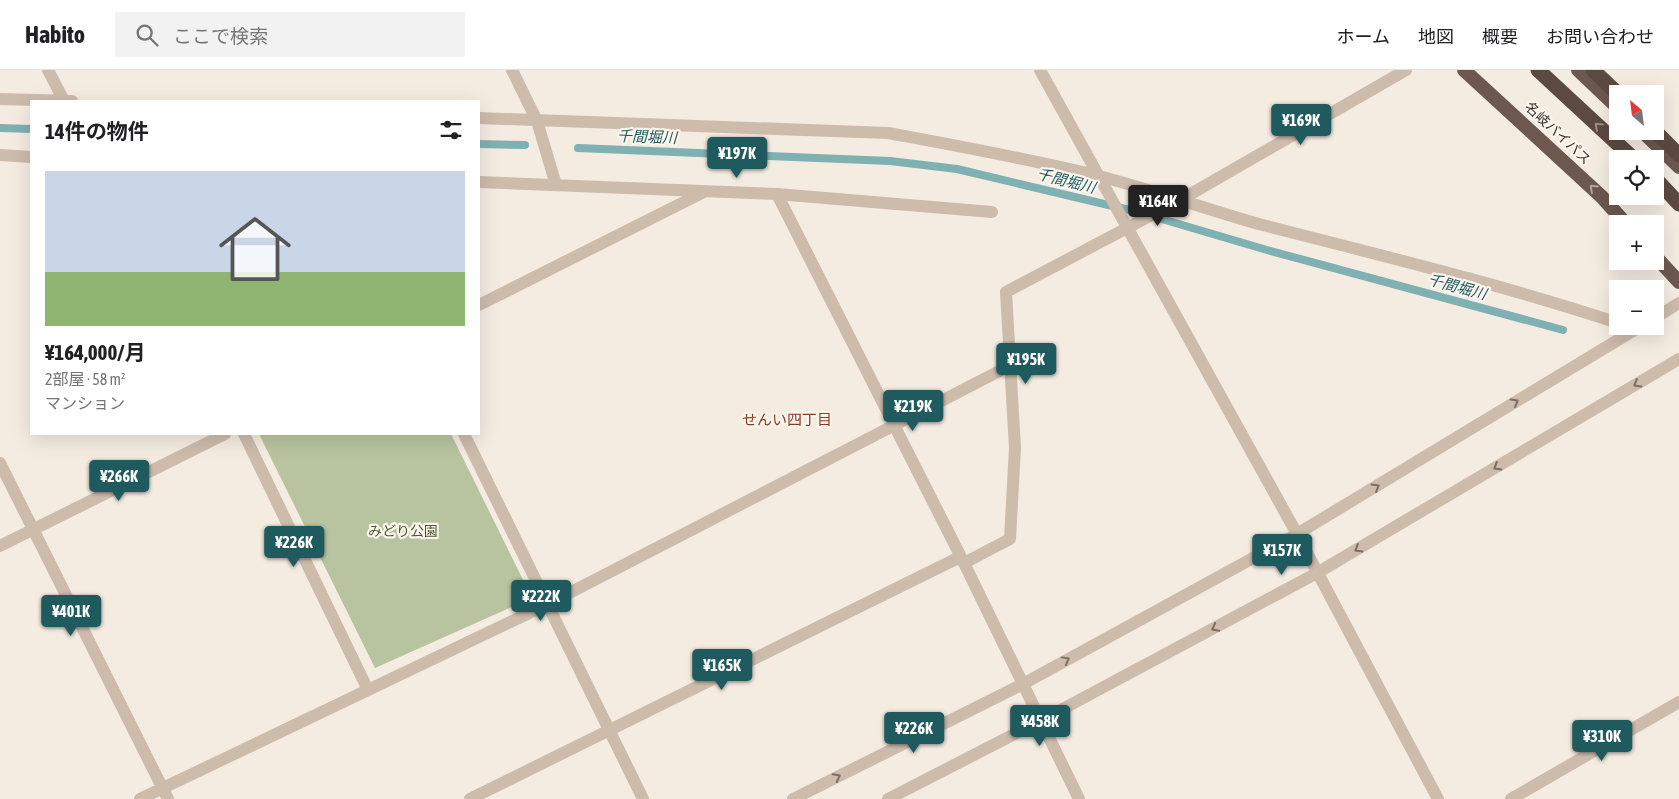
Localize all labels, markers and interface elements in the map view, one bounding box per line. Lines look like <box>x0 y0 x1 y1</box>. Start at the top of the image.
search box <box>115 12 465 57</box>
text: Habito <box>25 21 85 48</box>
icon: search <box>133 21 161 49</box>
text: ここで検索 <box>173 25 268 47</box>
text: ホーム <box>1337 26 1390 47</box>
text: 地図 <box>1418 26 1454 47</box>
text: 概要 <box>1482 26 1518 47</box>
text: お問い合わせ <box>1546 26 1654 47</box>
north arrow <box>1609 85 1664 140</box>
map controls <box>1609 85 1664 335</box>
street label: 名岐バイパス <box>1522 99 1594 167</box>
pin: ¥169K <box>1266 104 1336 146</box>
text: ¥169K <box>1282 111 1320 129</box>
icon: filters <box>437 116 465 144</box>
text: 14件の物件 <box>45 119 149 143</box>
one-way arrow <box>1595 122 1604 131</box>
water label: 千間堀川 <box>617 127 679 146</box>
pin: ¥197K <box>702 136 772 179</box>
text: ¥197K <box>718 144 756 162</box>
button: locate <box>1609 150 1664 205</box>
water label: 千間堀川 <box>1035 165 1099 197</box>
pin: ¥164K <box>1123 184 1193 227</box>
one-way arrow <box>1589 185 1598 194</box>
text: ¥164K <box>1139 192 1177 210</box>
icon: home <box>210 204 300 294</box>
button: + <box>1609 215 1664 270</box>
water label: 千間堀川 <box>1426 271 1490 303</box>
button: − <box>1609 280 1664 335</box>
text: ¥164,000/月 <box>45 340 145 364</box>
pin: ¥195K <box>991 342 1061 385</box>
text: ¥195K <box>1007 350 1045 368</box>
text: 2部屋 · 58 m² <box>45 370 126 388</box>
one-way arrow <box>1634 377 1643 387</box>
pin: ¥219K <box>878 390 948 432</box>
text: マンション <box>45 394 125 412</box>
text: ¥219K <box>894 397 932 415</box>
one-way arrow <box>1509 399 1518 409</box>
district label: せんい四丁目 <box>742 411 832 428</box>
pin: ¥266K <box>84 460 154 502</box>
one-way arrow <box>1494 460 1503 470</box>
text: ¥266K <box>100 467 138 485</box>
one-way arrow <box>1370 483 1379 493</box>
park label: みどり公園 <box>368 523 438 539</box>
pin: ¥226K <box>259 526 329 568</box>
text: ¥226K <box>275 533 313 551</box>
pin: ¥157K <box>1247 534 1317 576</box>
text: ¥157K <box>1263 541 1301 559</box>
one-way arrow <box>1354 543 1363 553</box>
pin: ¥222K <box>506 580 576 622</box>
text: ¥222K <box>522 587 560 605</box>
pin: ¥401K <box>36 594 106 637</box>
text: ¥401K <box>52 602 90 620</box>
one-way arrow <box>1212 622 1221 632</box>
pin: ¥165K <box>687 648 757 691</box>
text: ¥165K <box>703 656 741 674</box>
one-way arrow <box>1061 657 1070 667</box>
pin: ¥458K <box>1005 704 1075 747</box>
pin: ¥226K <box>879 712 949 754</box>
text: ¥458K <box>1021 712 1059 730</box>
text: ¥226K <box>895 719 933 737</box>
pin: ¥310K <box>1567 720 1637 762</box>
text: ¥310K <box>1583 727 1621 745</box>
one-way arrow <box>831 773 840 783</box>

